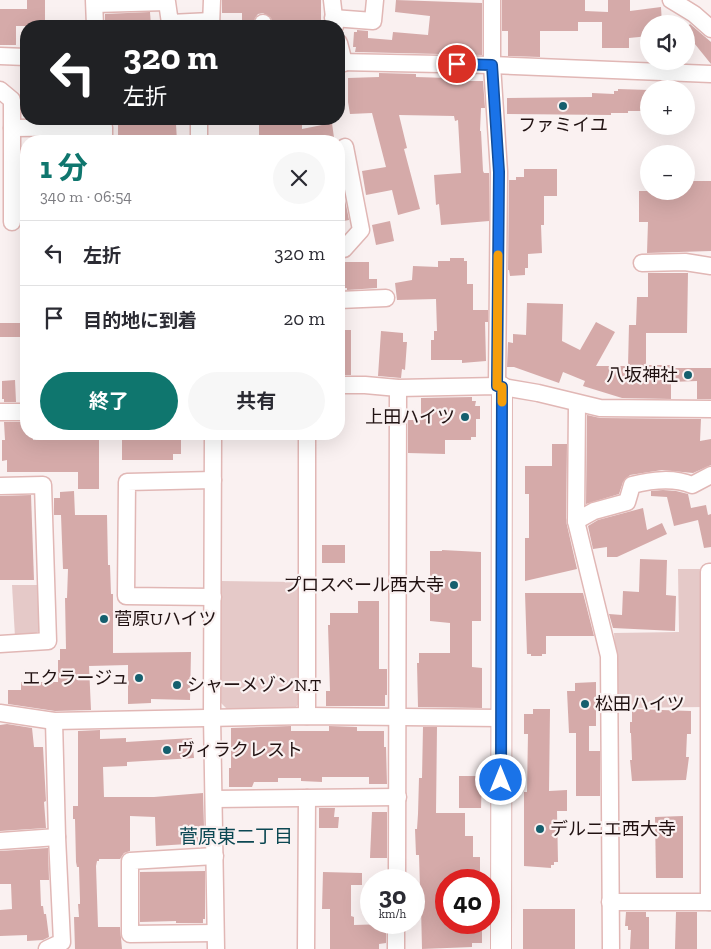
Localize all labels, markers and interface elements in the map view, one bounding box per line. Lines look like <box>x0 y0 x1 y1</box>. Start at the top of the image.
map controls <box>640 15 695 200</box>
button: sound <box>640 15 695 70</box>
text: 320 m <box>123 36 218 78</box>
icon: left <box>40 40 105 105</box>
pin <box>436 43 478 85</box>
icon: arrive <box>443 50 471 78</box>
button: + <box>640 80 695 135</box>
text: 左折 <box>123 83 167 110</box>
marker: ファミイユ <box>557 100 569 112</box>
place label: ファミイユ <box>518 114 608 136</box>
button: − <box>640 145 695 200</box>
text: 1 分 <box>40 150 88 186</box>
button: close <box>273 152 325 204</box>
text: 340 m · 06:54 <box>40 187 132 206</box>
icon: left <box>40 239 68 267</box>
text: 320 m <box>274 242 325 265</box>
text: 左折 <box>83 244 121 267</box>
icon: arrive <box>40 304 68 332</box>
text: 20 m <box>284 307 325 330</box>
text: 目的地に到着 <box>83 309 197 332</box>
place label: 八坂神社 <box>606 364 678 386</box>
marker: 八坂神社 <box>682 369 694 381</box>
button: 終了 <box>40 372 178 430</box>
button: 共有 <box>188 372 325 430</box>
place label: 上田ハイツ <box>365 406 455 428</box>
marker: 上田ハイツ <box>459 411 471 423</box>
place label: プロスペール西大寺 <box>283 574 444 596</box>
marker: プロスペール西大寺 <box>448 579 460 591</box>
place label: 菅原Uハイツ <box>114 608 217 630</box>
marker: 菅原Uハイツ <box>98 613 110 625</box>
place label: エクラージュ <box>23 667 129 689</box>
marker: エクラージュ <box>133 672 145 684</box>
place label: シャーメゾンN.T <box>187 674 321 696</box>
marker: シャーメゾンN.T <box>171 679 183 691</box>
place label: 松田ハイツ <box>595 693 685 715</box>
marker: 松田ハイツ <box>579 698 591 710</box>
place label: ヴィラクレスト <box>177 739 303 761</box>
marker: ヴィラクレスト <box>161 744 173 756</box>
position arrow <box>474 753 526 805</box>
place label: デルニエ西大寺 <box>550 818 676 840</box>
marker: デルニエ西大寺 <box>534 823 546 835</box>
district label: 菅原東二丁目 <box>179 825 293 848</box>
speed limit sign: 40 <box>435 869 500 934</box>
text: 30 <box>379 880 406 910</box>
text: km/h <box>379 907 406 921</box>

